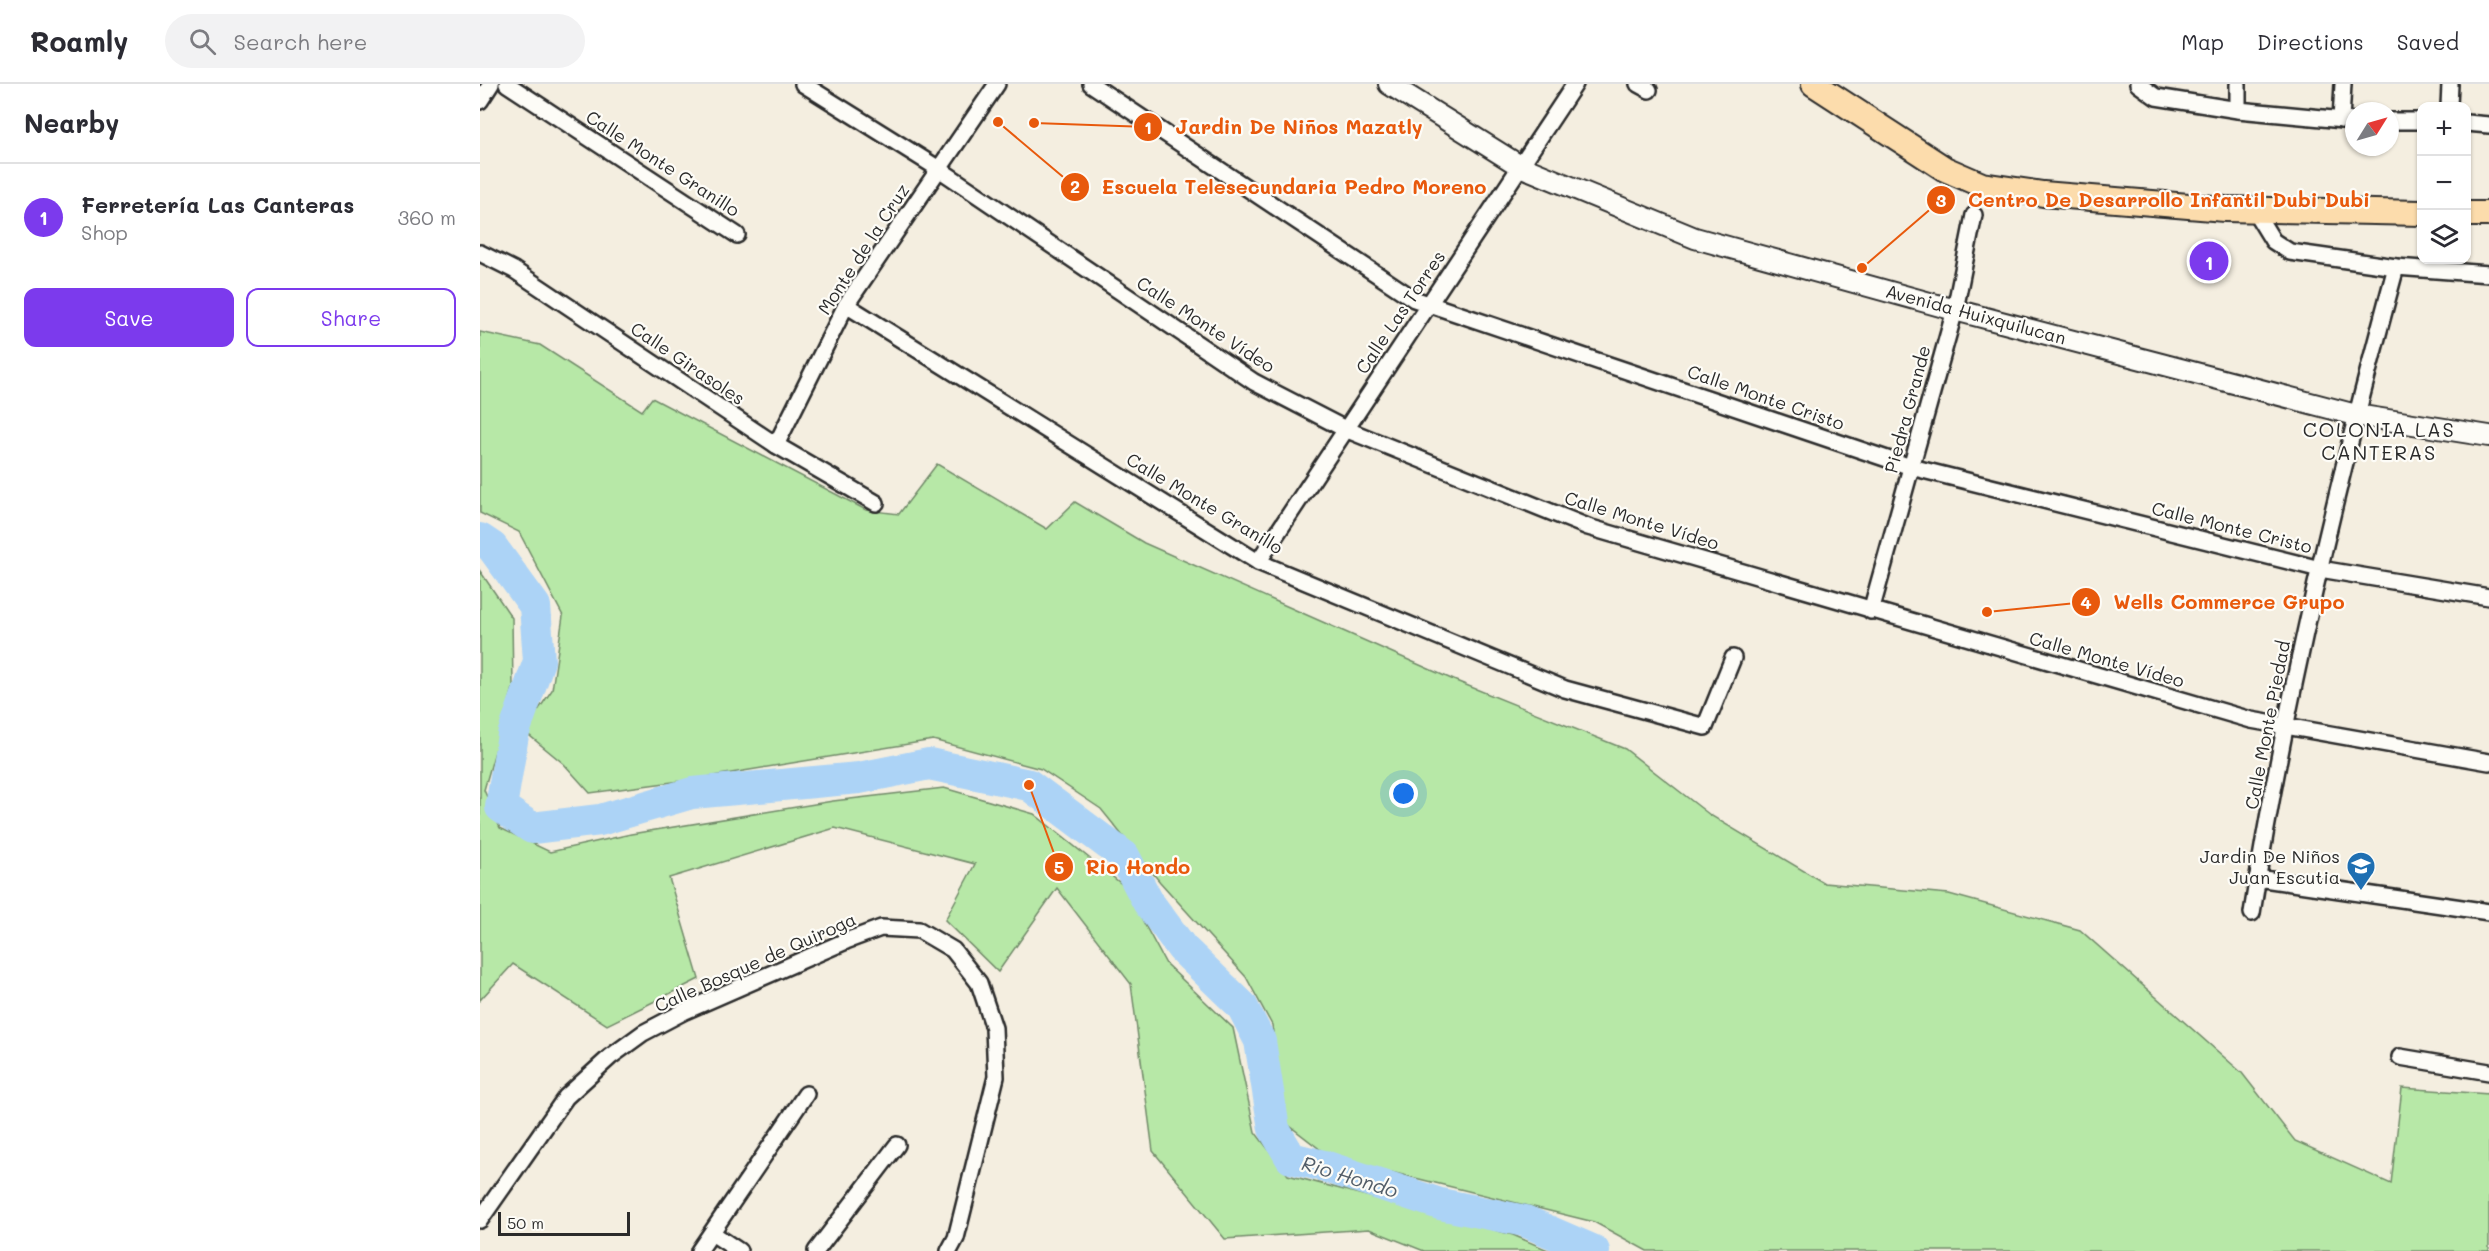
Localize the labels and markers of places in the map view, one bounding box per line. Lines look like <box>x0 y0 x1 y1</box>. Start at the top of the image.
callout: Jardin De Niños Mazatly <box>1133 108 1435 146</box>
callout: Escuela Telesecundaria Pedro Moreno <box>1060 168 1499 206</box>
callout: Centro De Desarrollo Infantil Dubi Dubi <box>1926 181 2382 219</box>
pin: 1 <box>2190 238 2228 284</box>
callout: Wells Commerce Grupo <box>2071 583 2356 621</box>
place label: Jardin De Niños Juan Escutia <box>2200 844 2340 889</box>
callout: Rio Hondo <box>1044 848 1202 886</box>
school or university icon: Jardin De Niños Juan Escutia <box>2345 850 2377 892</box>

